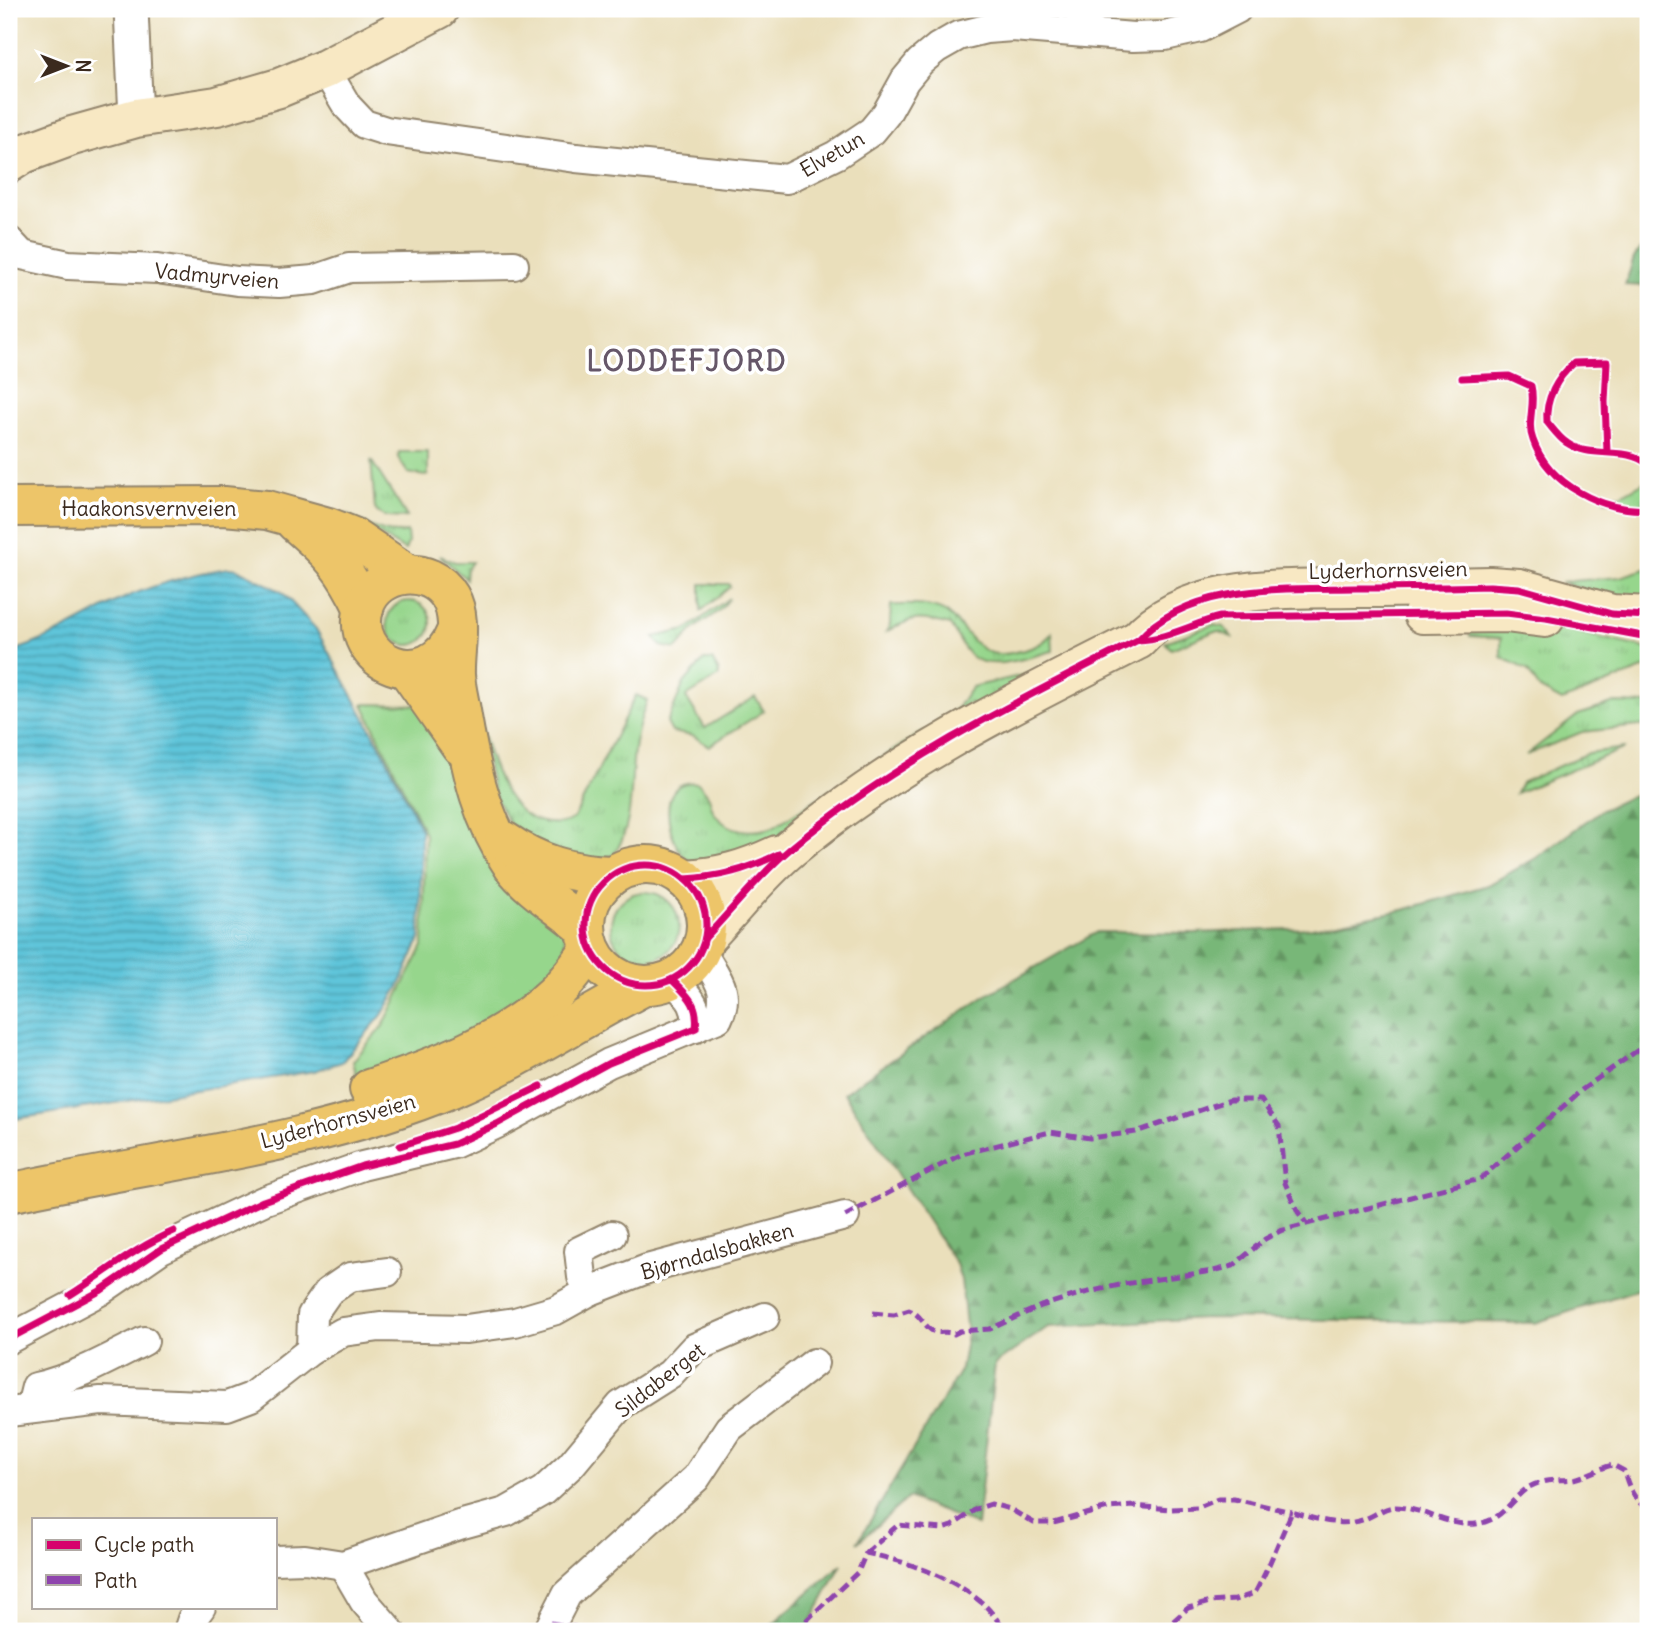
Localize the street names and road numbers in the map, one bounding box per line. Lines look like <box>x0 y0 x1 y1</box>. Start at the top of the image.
street label: Elvetun <box>795 125 869 183</box>
street label: Vadmyrveien <box>154 257 280 295</box>
street label: Haakonsvernveien <box>62 495 236 522</box>
street label: Lyderhornsveien <box>1308 555 1468 585</box>
street label: Lyderhornsveien <box>258 1087 418 1155</box>
street label: Bjørndalsbakken <box>637 1216 797 1286</box>
street label: Sildaberget <box>610 1336 710 1424</box>

